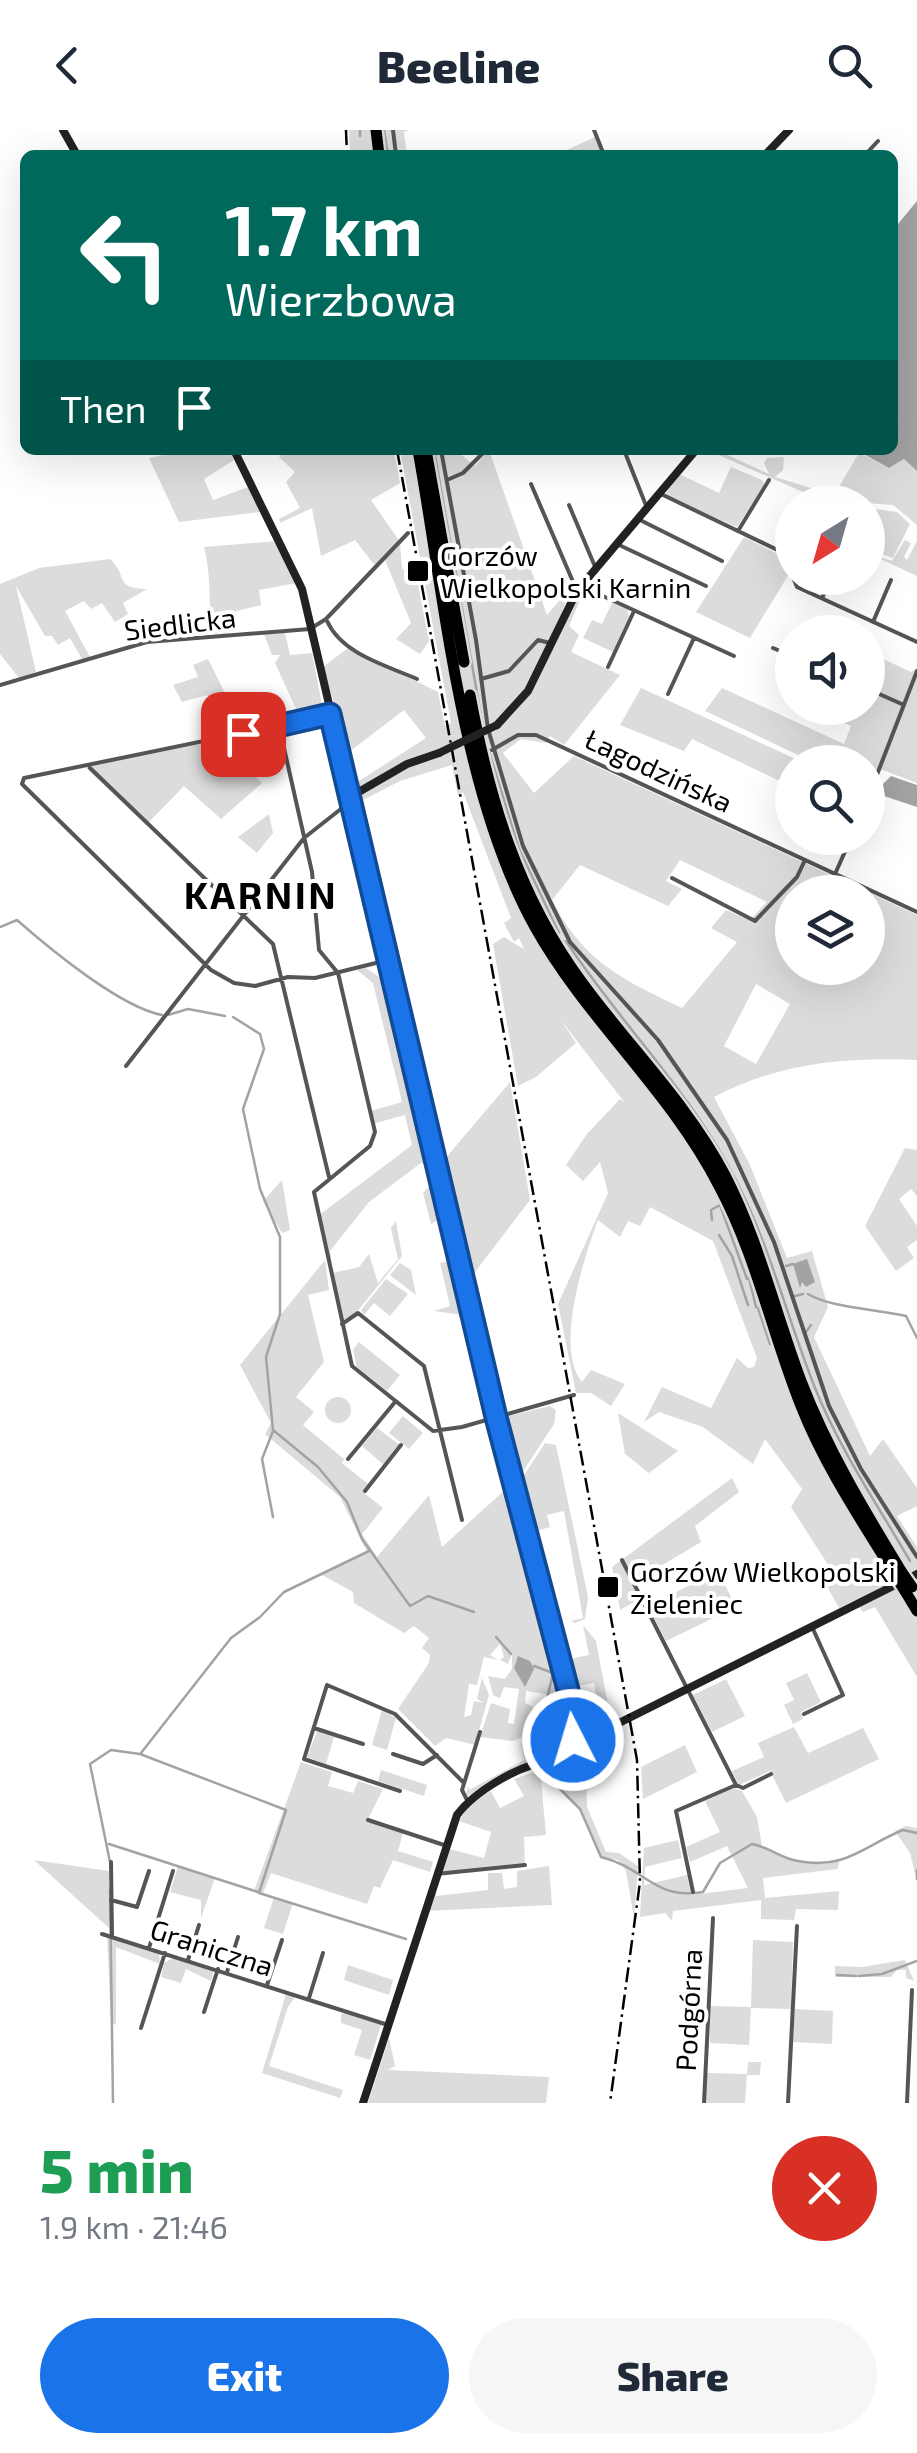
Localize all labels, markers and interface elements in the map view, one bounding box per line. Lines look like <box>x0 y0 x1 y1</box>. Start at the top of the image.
icon: back <box>40 38 95 93</box>
text: Beeline <box>377 38 540 92</box>
icon: search <box>822 38 877 93</box>
text: 1.7 km <box>225 186 423 270</box>
icon: left <box>60 190 190 320</box>
text: Wierzbowa <box>225 271 457 325</box>
icon: arrive <box>167 380 222 435</box>
text: Then <box>60 385 147 431</box>
north arrow <box>775 485 885 595</box>
map controls <box>775 485 885 985</box>
place label: Gorzów Wielkopolski Karnin <box>440 538 691 604</box>
marker: Gorzów Wielkopolski Karnin <box>405 558 431 584</box>
street label: Siedlicka <box>122 599 238 647</box>
button: sound <box>775 615 885 725</box>
pin <box>201 692 286 777</box>
icon: arrive <box>216 707 271 762</box>
street label: Łagodzińska <box>580 721 738 819</box>
button: search <box>775 745 885 855</box>
district label: KARNIN <box>184 871 338 917</box>
button: layers <box>775 875 885 985</box>
place label: Gorzów Wielkopolski Zieleniec <box>630 1554 896 1620</box>
marker: Gorzów Wielkopolski Zieleniec <box>595 1574 621 1600</box>
position arrow <box>521 1688 625 1792</box>
street label: Graniczna <box>146 1911 278 1983</box>
street label: Podgórna <box>668 1948 708 2072</box>
text: 5 min <box>40 2133 194 2205</box>
button: close <box>772 2136 877 2241</box>
text: 1.9 km · 21:46 <box>40 2207 228 2245</box>
button: Exit <box>40 2318 449 2433</box>
button: Share <box>469 2318 877 2433</box>

